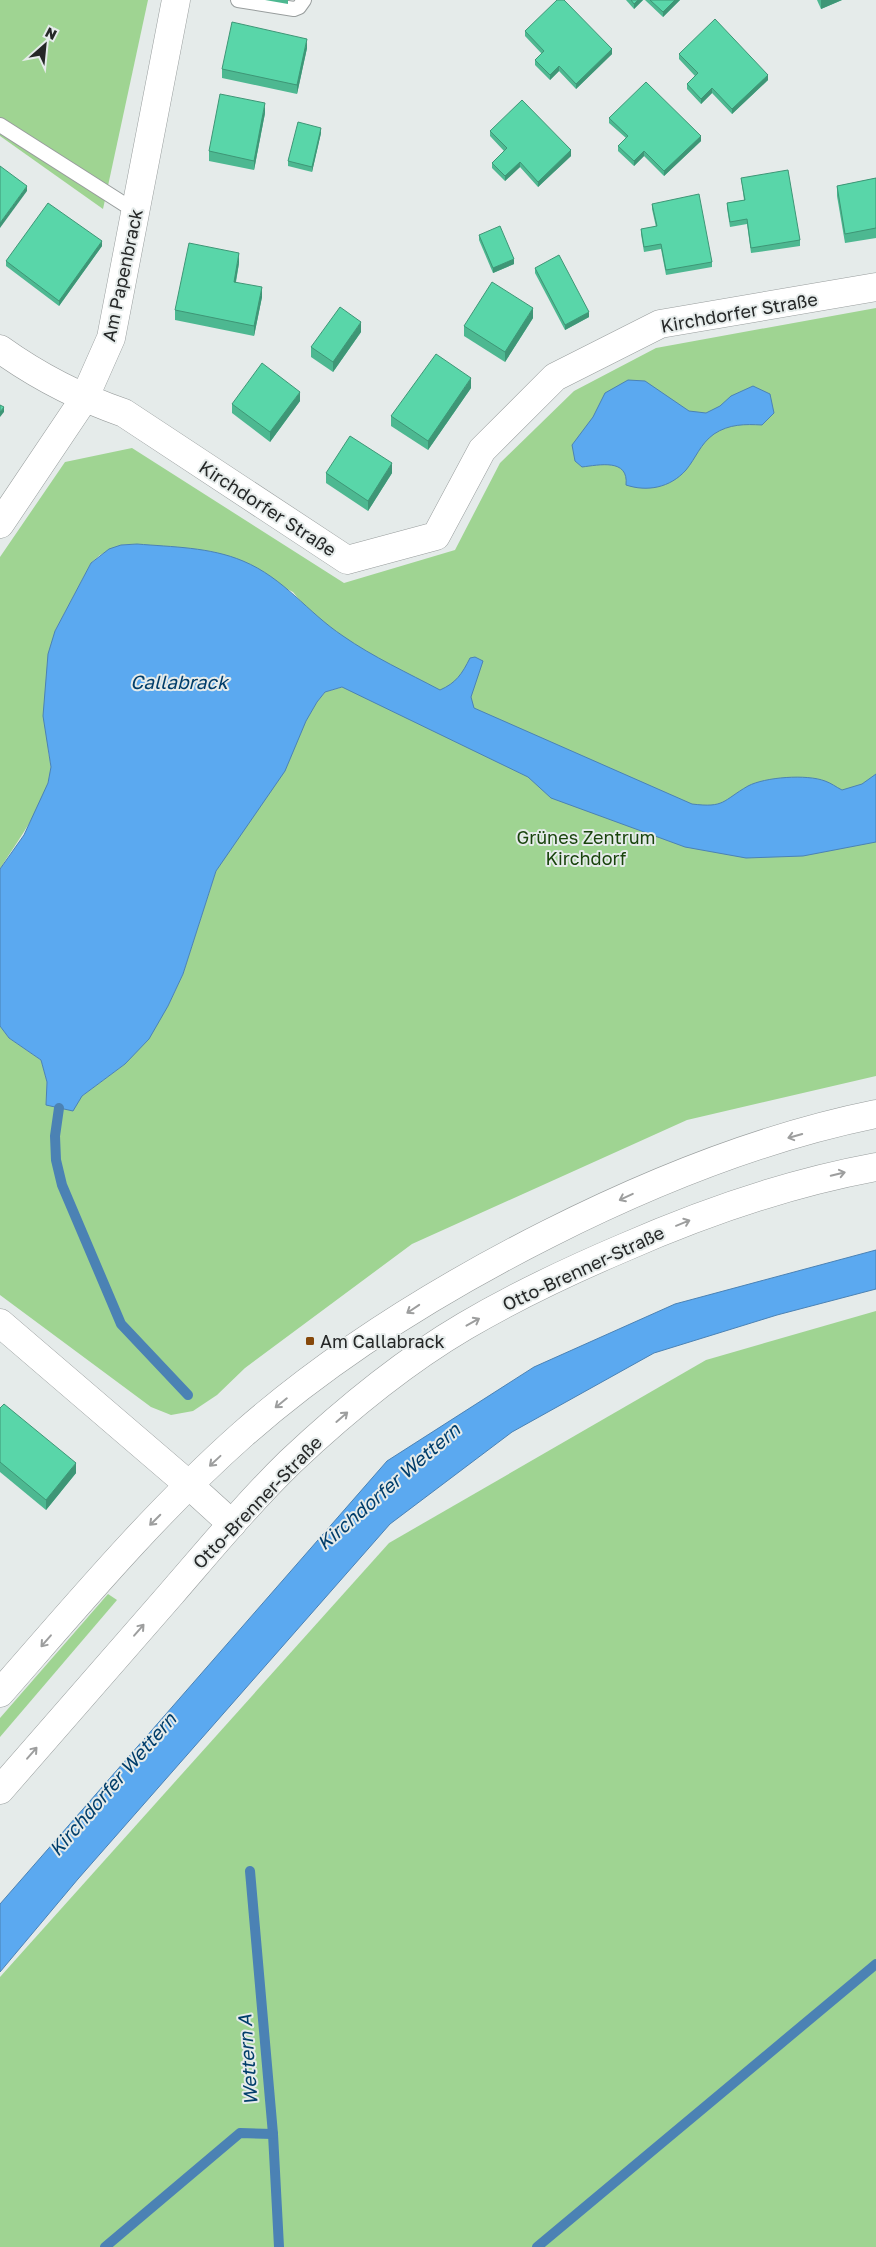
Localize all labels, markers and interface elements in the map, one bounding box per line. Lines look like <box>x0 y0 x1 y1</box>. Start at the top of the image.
north arrow <box>20 20 70 70</box>
text: N <box>43 23 60 43</box>
street label: Am Papenbrack <box>97 207 147 343</box>
street label: Kirchdorfer Straße <box>659 287 819 337</box>
street label: Kirchdorfer Straße <box>195 456 341 560</box>
water label: Callabrack <box>130 670 230 693</box>
park label: Grünes Zentrum Kirchdorf <box>517 826 655 869</box>
one-way arrow <box>787 1131 803 1141</box>
one-way arrow <box>829 1169 845 1179</box>
one-way arrow <box>619 1193 634 1202</box>
one-way arrow <box>675 1218 690 1227</box>
street label: Otto-Brenner-Straße <box>499 1221 667 1315</box>
one-way arrow <box>406 1304 420 1314</box>
one-way arrow <box>465 1317 480 1327</box>
place label: Am Callabrack <box>320 1330 445 1352</box>
marker: Am Callabrack <box>304 1335 316 1347</box>
one-way arrow <box>274 1398 287 1409</box>
one-way arrow <box>335 1412 348 1423</box>
water label: Kirchdorfer Wettern <box>312 1417 465 1554</box>
street label: Otto-Brenner-Straße <box>188 1431 326 1573</box>
one-way arrow <box>209 1455 222 1466</box>
one-way arrow <box>148 1514 161 1526</box>
one-way arrow <box>133 1624 145 1637</box>
one-way arrow <box>41 1634 52 1647</box>
water label: Kirchdorfer Wettern <box>44 1707 181 1860</box>
one-way arrow <box>26 1746 38 1759</box>
water label: Wettern A <box>232 2013 262 2106</box>

